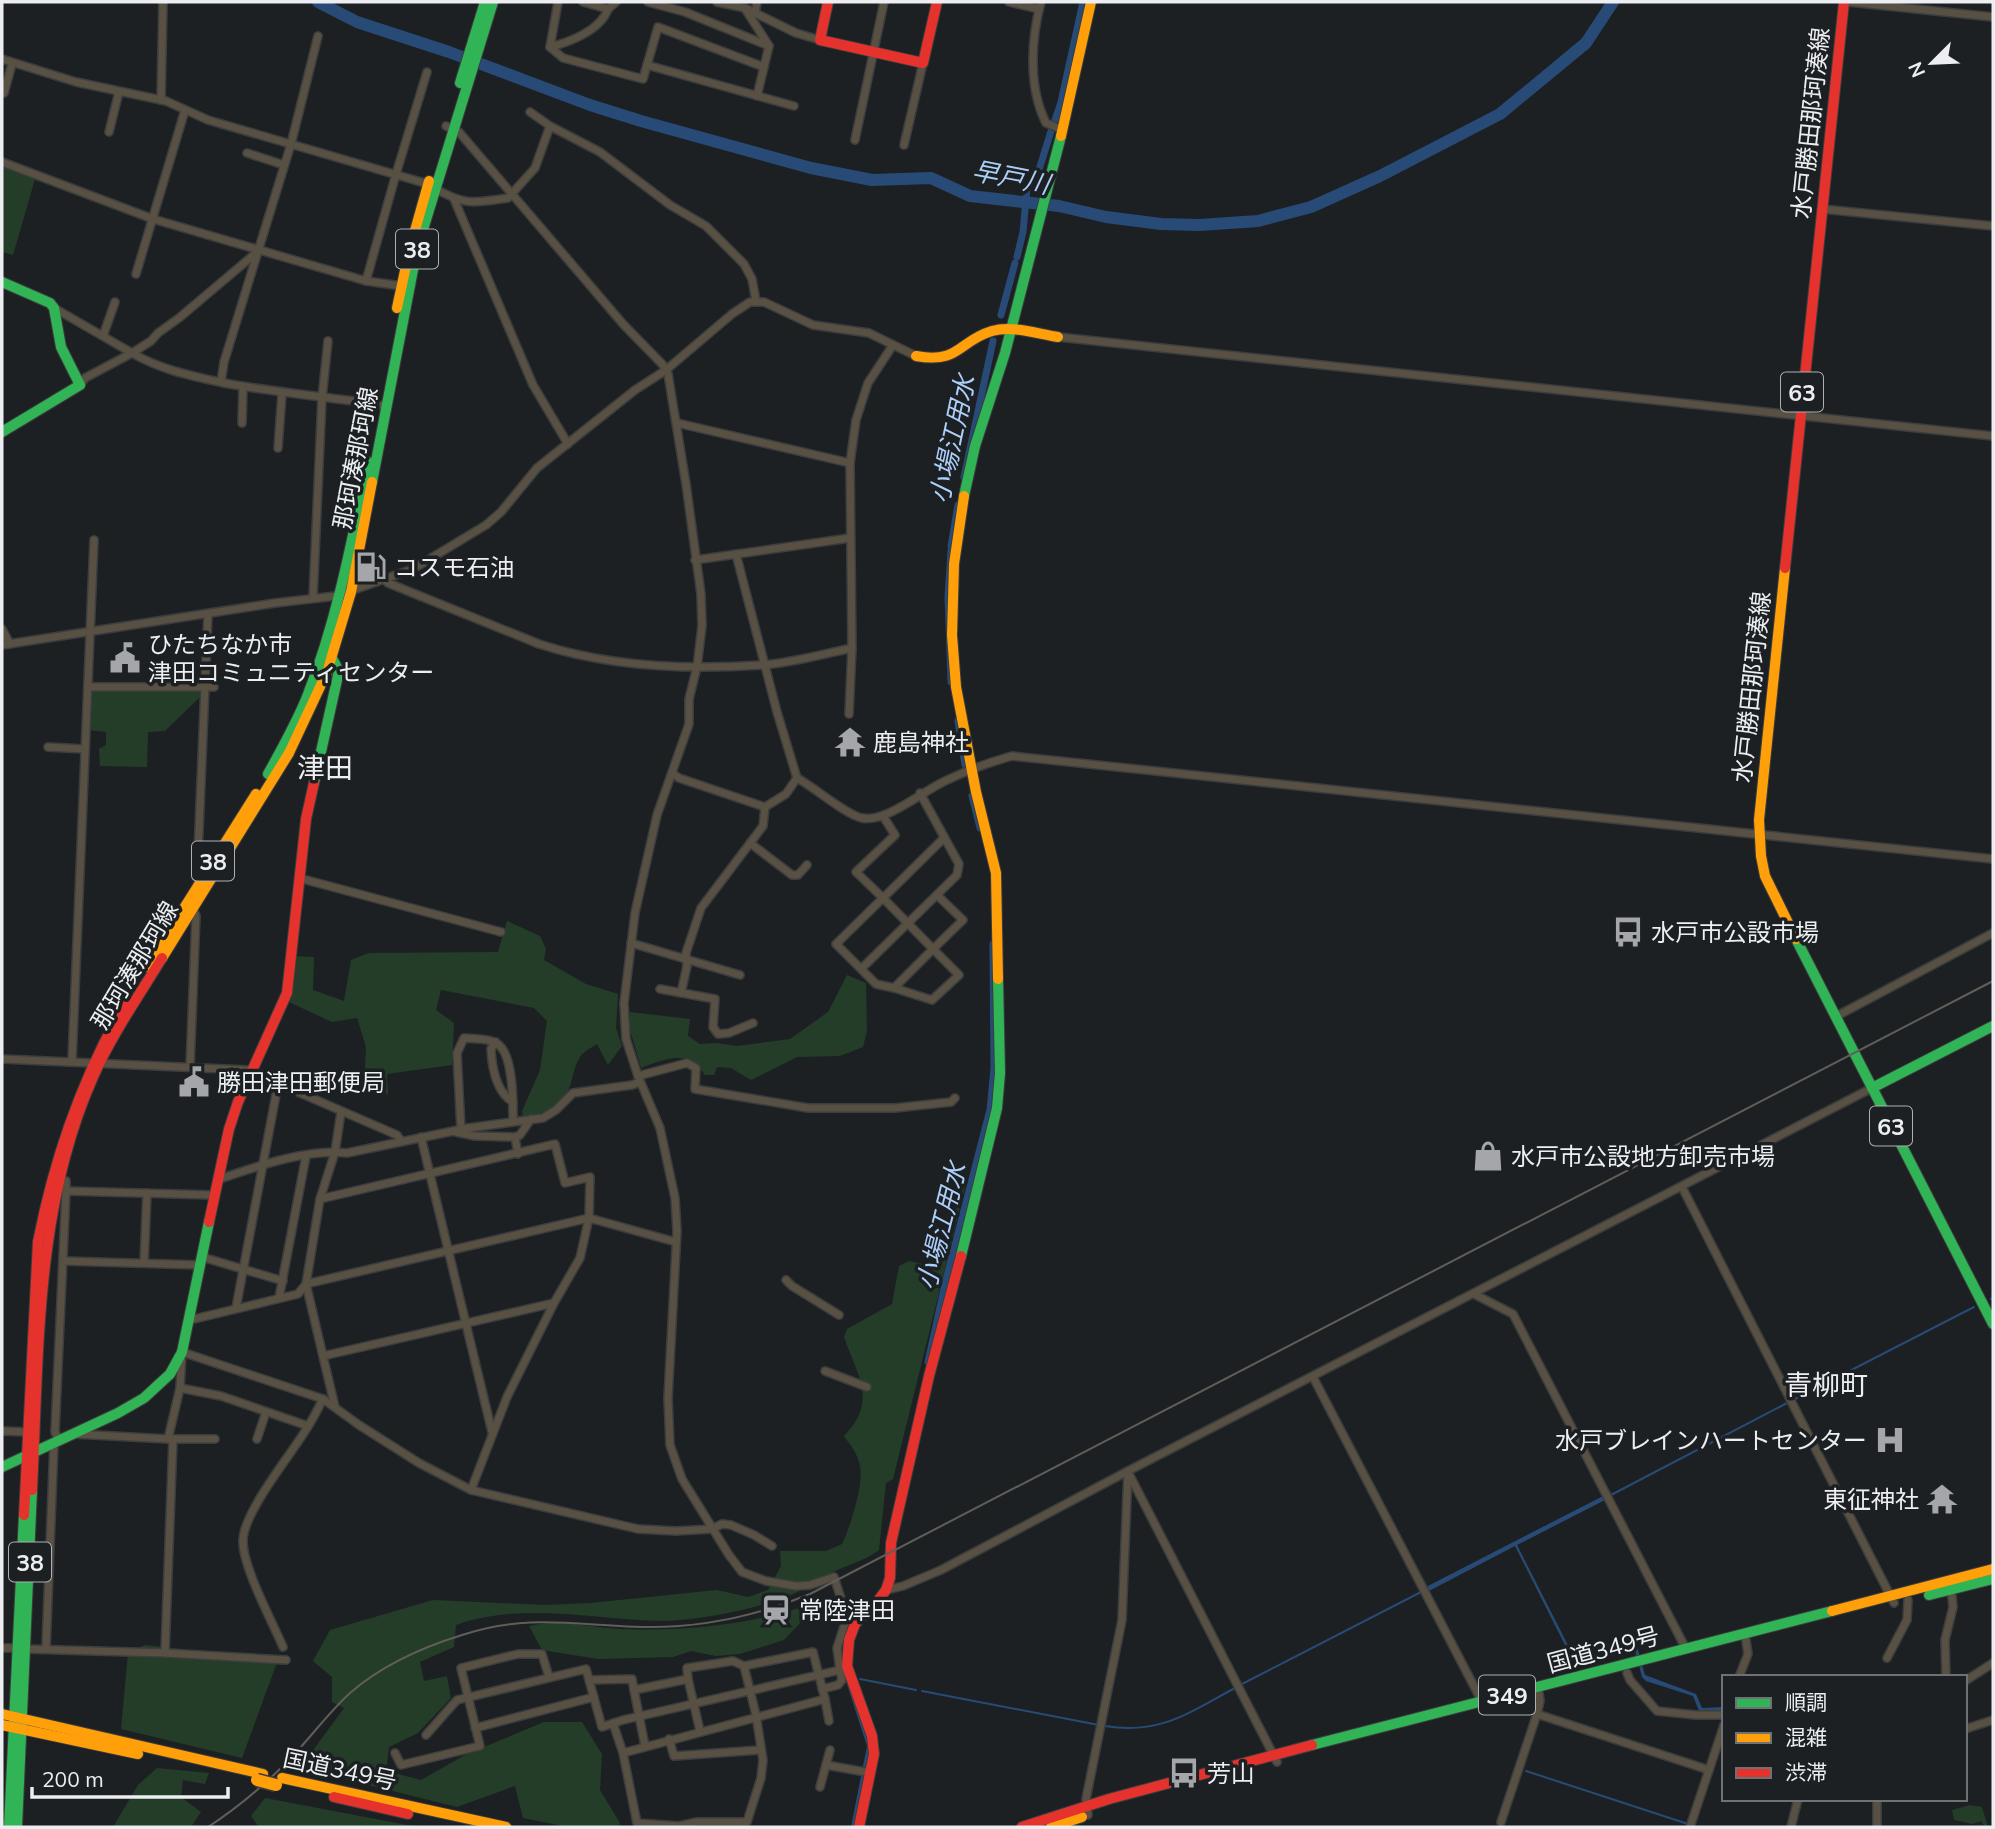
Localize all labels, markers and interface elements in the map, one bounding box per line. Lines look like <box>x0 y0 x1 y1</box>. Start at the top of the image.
street label: 水戸勝田那珂湊線 <box>1785 26 1835 220</box>
north arrow <box>1897 28 1967 98</box>
text: N <box>1903 58 1930 81</box>
water label: 早戸川 <box>970 153 1055 201</box>
road number: 38 <box>396 230 438 268</box>
water label: 小場江用水 <box>922 369 982 506</box>
road number: 63 <box>1781 372 1823 412</box>
street label: 那珂湊那珂線 <box>327 384 383 532</box>
fuel station icon: コスモ石油 <box>354 550 388 584</box>
place label: コスモ石油 <box>394 552 514 582</box>
street label: 水戸勝田那珂湊線 <box>1726 590 1776 784</box>
place label: ひたちなか市 津田コミュニティセンター <box>148 629 435 687</box>
public building icon: ひたちなか市 津田コミュニティセンター <box>108 641 142 675</box>
temple icon: 鹿島神社 <box>833 725 867 759</box>
place label: 鹿島神社 <box>873 727 969 757</box>
district label: 津田 <box>297 750 353 785</box>
road number: 38 <box>192 842 234 880</box>
street label: 那珂湊那珂線 <box>84 896 184 1034</box>
bus stop icon: 水戸市公設市場 <box>1611 915 1645 949</box>
place label: 水戸市公設市場 <box>1651 917 1819 947</box>
public building icon: 勝田津田郵便局 <box>177 1065 211 1099</box>
place label: 勝田津田郵便局 <box>217 1067 385 1097</box>
road number: 63 <box>1870 1106 1912 1146</box>
shop icon: 水戸市公設地方卸売市場 <box>1471 1139 1505 1173</box>
place label: 水戸市公設地方卸売市場 <box>1511 1141 1775 1171</box>
water label: 小場江用水 <box>909 1156 973 1293</box>
district label: 青柳町 <box>1784 1367 1868 1402</box>
hospital icon: 水戸ブレインハートセンター <box>1873 1423 1907 1457</box>
place label: 水戸ブレインハートセンター <box>1555 1425 1867 1455</box>
temple icon: 東征神社 <box>1925 1482 1959 1516</box>
place label: 東征神社 <box>1823 1484 1919 1514</box>
road number: 38 <box>9 1542 51 1582</box>
station icon: 常陸津田 <box>759 1593 793 1627</box>
place label: 常陸津田 <box>799 1595 895 1625</box>
street label: 国道349号 <box>1543 1620 1663 1678</box>
legend <box>1722 1675 1967 1801</box>
road number: 349 <box>1479 1676 1535 1714</box>
text: 順調 <box>1785 1689 1827 1715</box>
text: 混雑 <box>1785 1724 1827 1750</box>
street label: 国道349号 <box>281 1742 399 1796</box>
scale bar <box>32 1756 228 1800</box>
bus stop icon: 芳山 <box>1167 1756 1201 1790</box>
place label: 芳山 <box>1207 1758 1255 1788</box>
text: 渋滞 <box>1785 1759 1827 1785</box>
text: 200 m <box>42 1766 104 1792</box>

